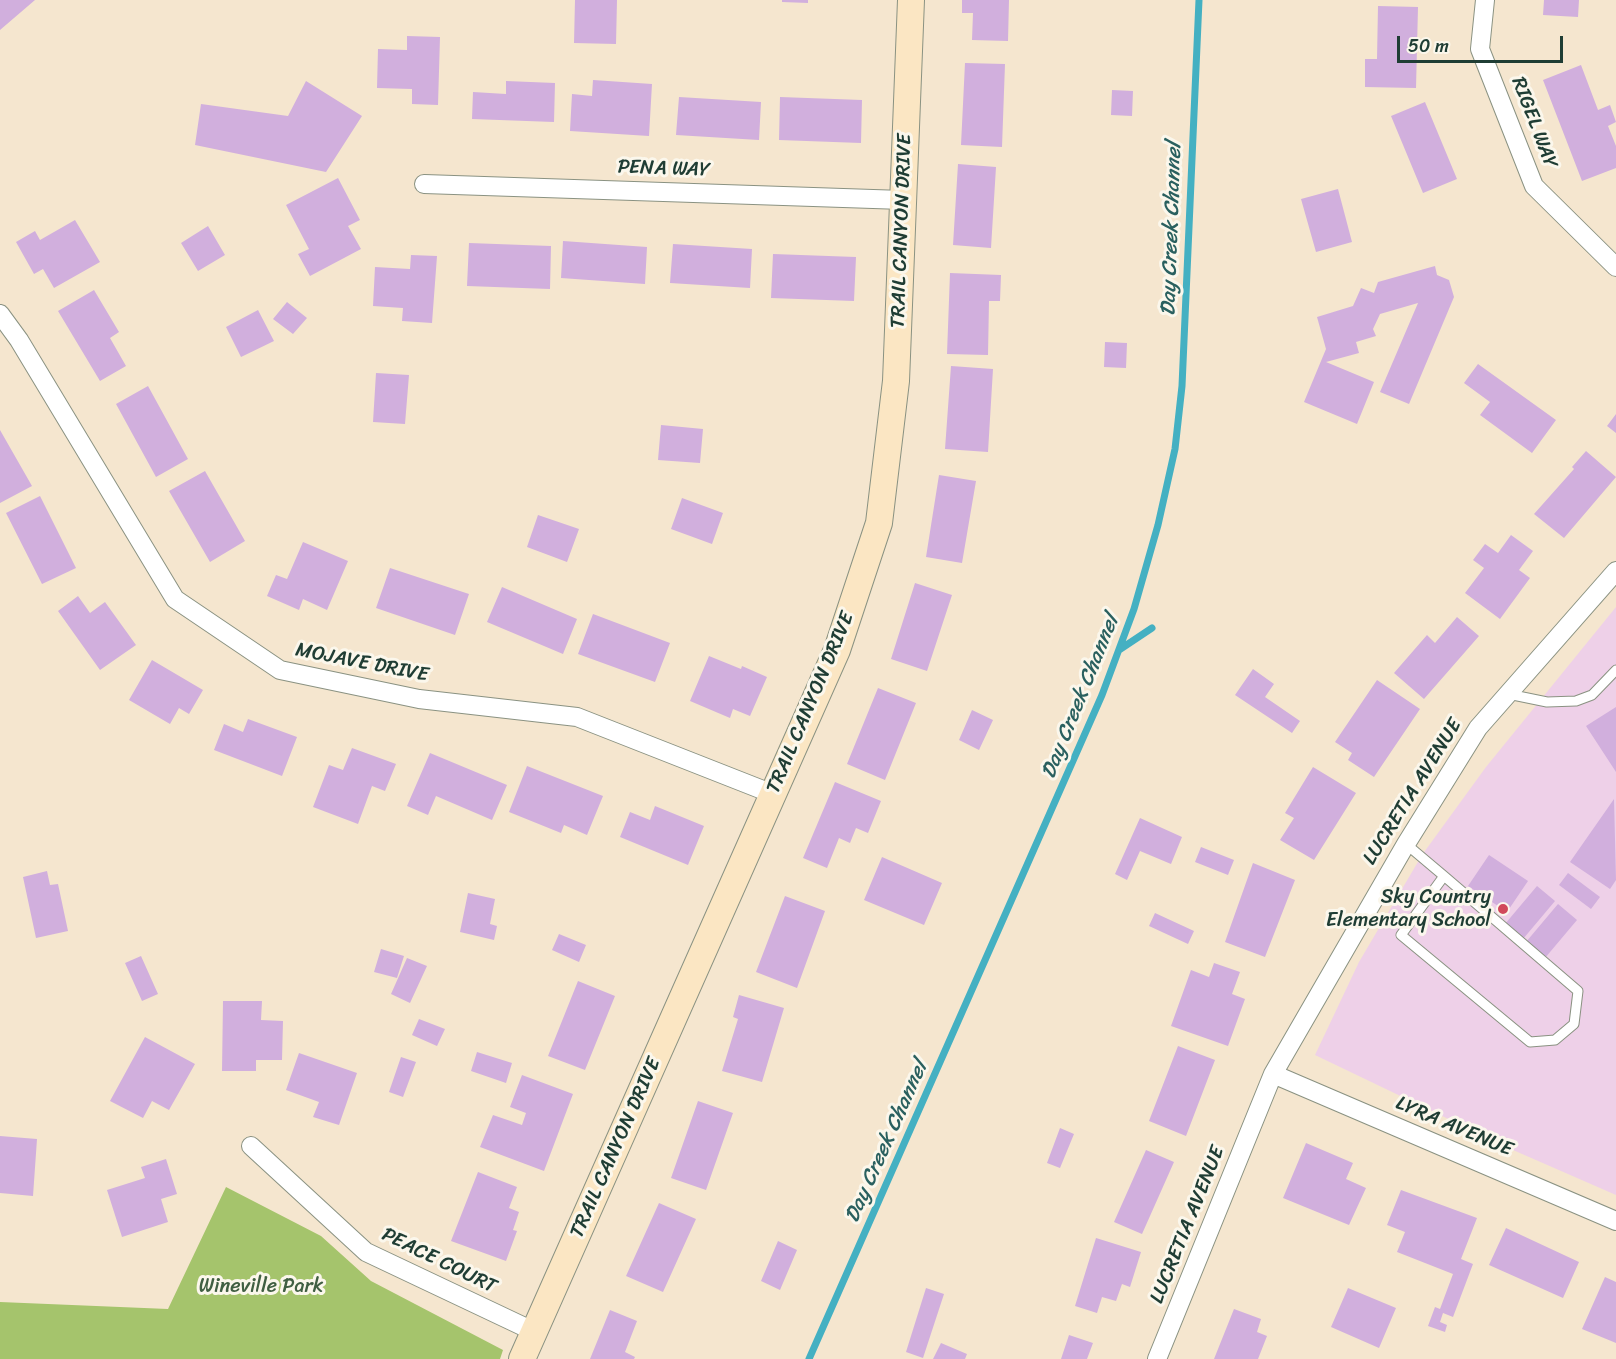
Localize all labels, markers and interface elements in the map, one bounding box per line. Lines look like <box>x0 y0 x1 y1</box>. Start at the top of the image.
scale bar <box>1400 24 1566 62</box>
text: 50 m <box>1408 30 1449 62</box>
street label: RIGEL WAY <box>1506 74 1562 172</box>
street label: TRAIL CANYON DRIVE <box>887 133 917 329</box>
water label: Day Creek Channel <box>1156 142 1188 316</box>
street label: PENA WAY <box>617 155 711 183</box>
street label: TRAIL CANYON DRIVE <box>762 609 860 797</box>
water label: Day Creek Channel <box>1037 612 1125 782</box>
street label: MOJAVE DRIVE <box>294 638 430 688</box>
street label: LUCRETIA AVENUE <box>1358 715 1468 869</box>
place label: Sky Country Elementary School <box>1326 886 1491 933</box>
marker: Sky Country Elementary School <box>1496 902 1510 916</box>
street label: TRAIL CANYON DRIVE <box>565 1054 667 1242</box>
water label: Day Creek Channel <box>840 1058 934 1226</box>
street label: LYRA AVENUE <box>1392 1092 1516 1162</box>
street label: LUCRETIA AVENUE <box>1145 1143 1231 1307</box>
street label: PEACE COURT <box>378 1223 500 1299</box>
park label: Wineville Park <box>199 1275 323 1299</box>

